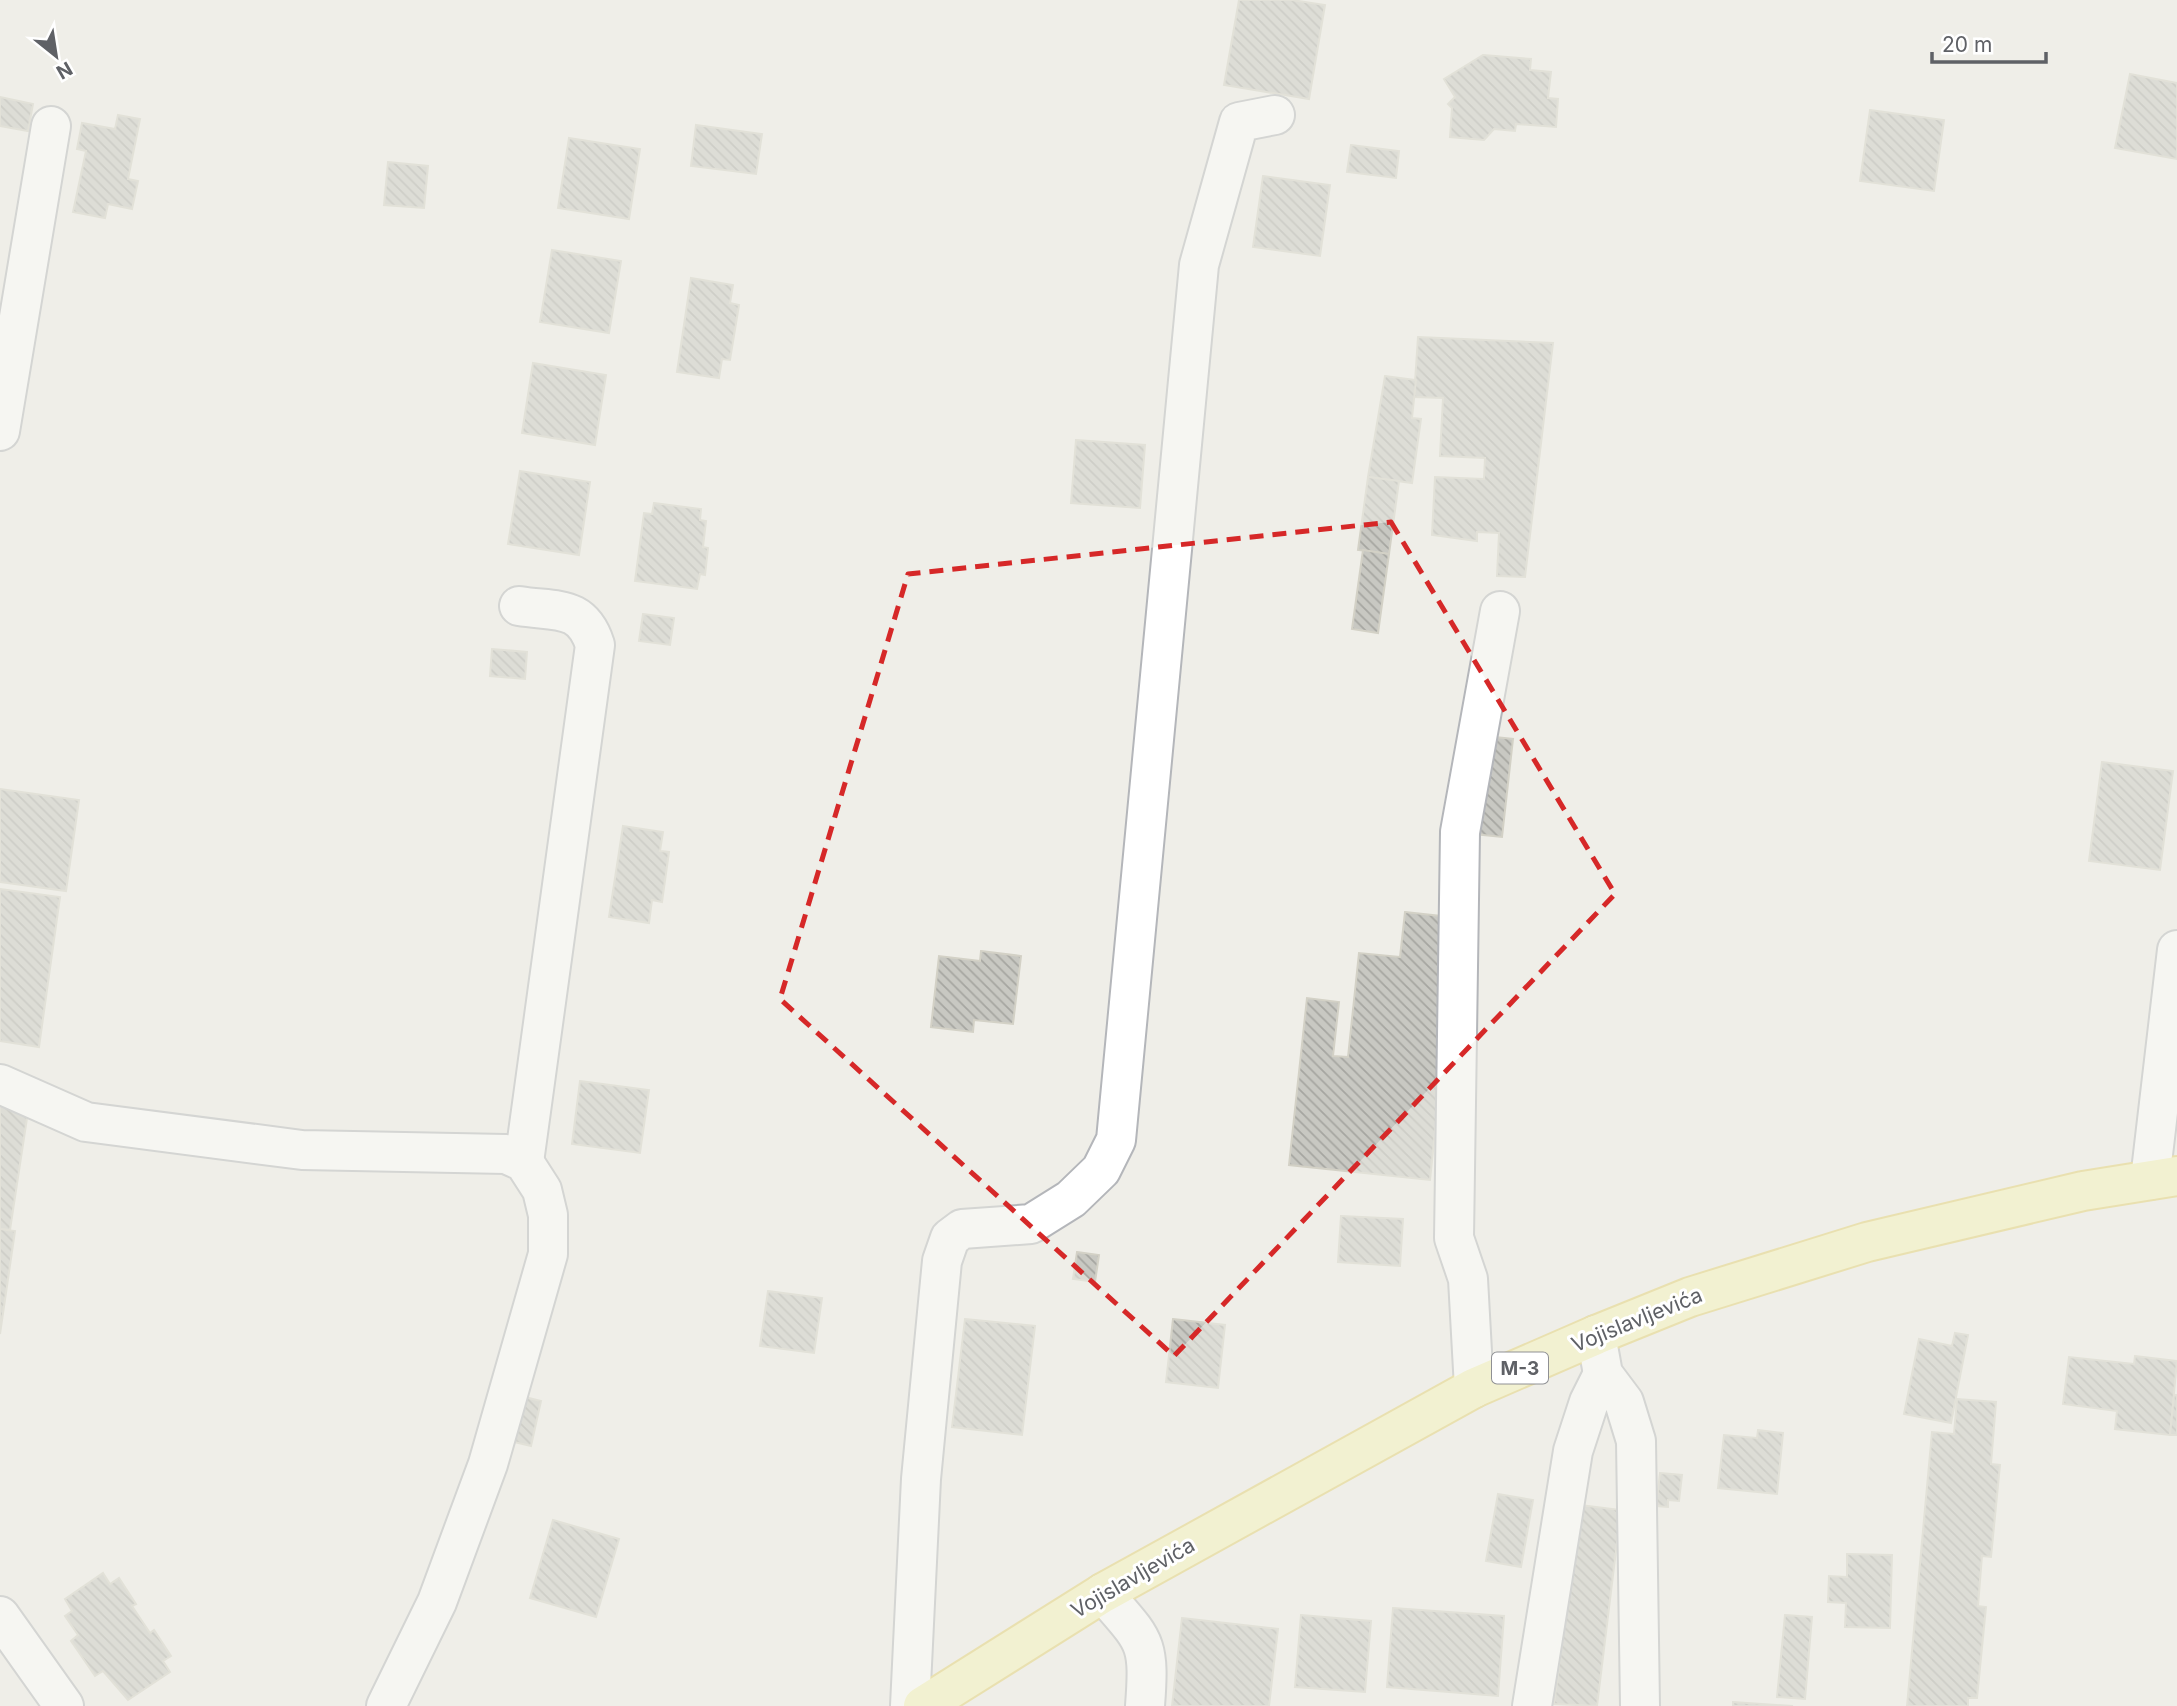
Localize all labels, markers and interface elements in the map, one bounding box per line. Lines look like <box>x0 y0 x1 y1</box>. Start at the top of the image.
north arrow <box>21 21 91 91</box>
scale bar <box>1932 21 2046 65</box>
text: 20 m <box>1942 32 1992 57</box>
text: N <box>52 57 76 84</box>
street label: Vojislavljevića <box>1568 1282 1706 1357</box>
road number: M-3 <box>1492 1352 1548 1384</box>
street label: Vojislavljevića <box>1066 1532 1199 1623</box>

